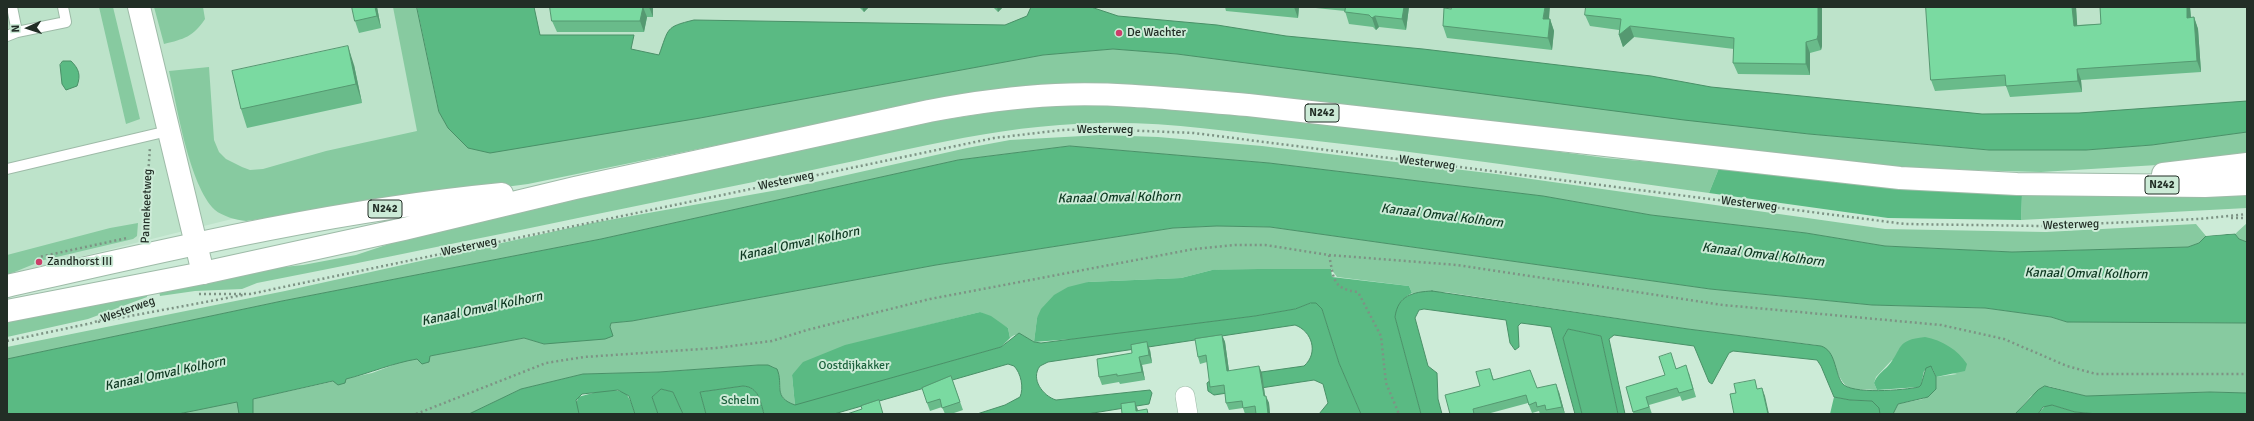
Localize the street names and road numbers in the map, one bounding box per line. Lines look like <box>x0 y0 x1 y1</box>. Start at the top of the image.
road number: N242 <box>1305 104 1339 122</box>
street label: Westerweg <box>1077 123 1133 137</box>
street label: Westerweg <box>1398 152 1456 174</box>
street label: Pannekeetweg <box>139 168 155 244</box>
street label: Westerweg <box>757 168 815 194</box>
road number: N242 <box>2145 176 2179 194</box>
street label: Westerweg <box>1720 193 1778 215</box>
road number: N242 <box>368 200 402 218</box>
street label: Westerweg <box>2042 217 2100 233</box>
street label: Westerweg <box>440 234 498 260</box>
street label: Westerweg <box>99 294 157 326</box>

